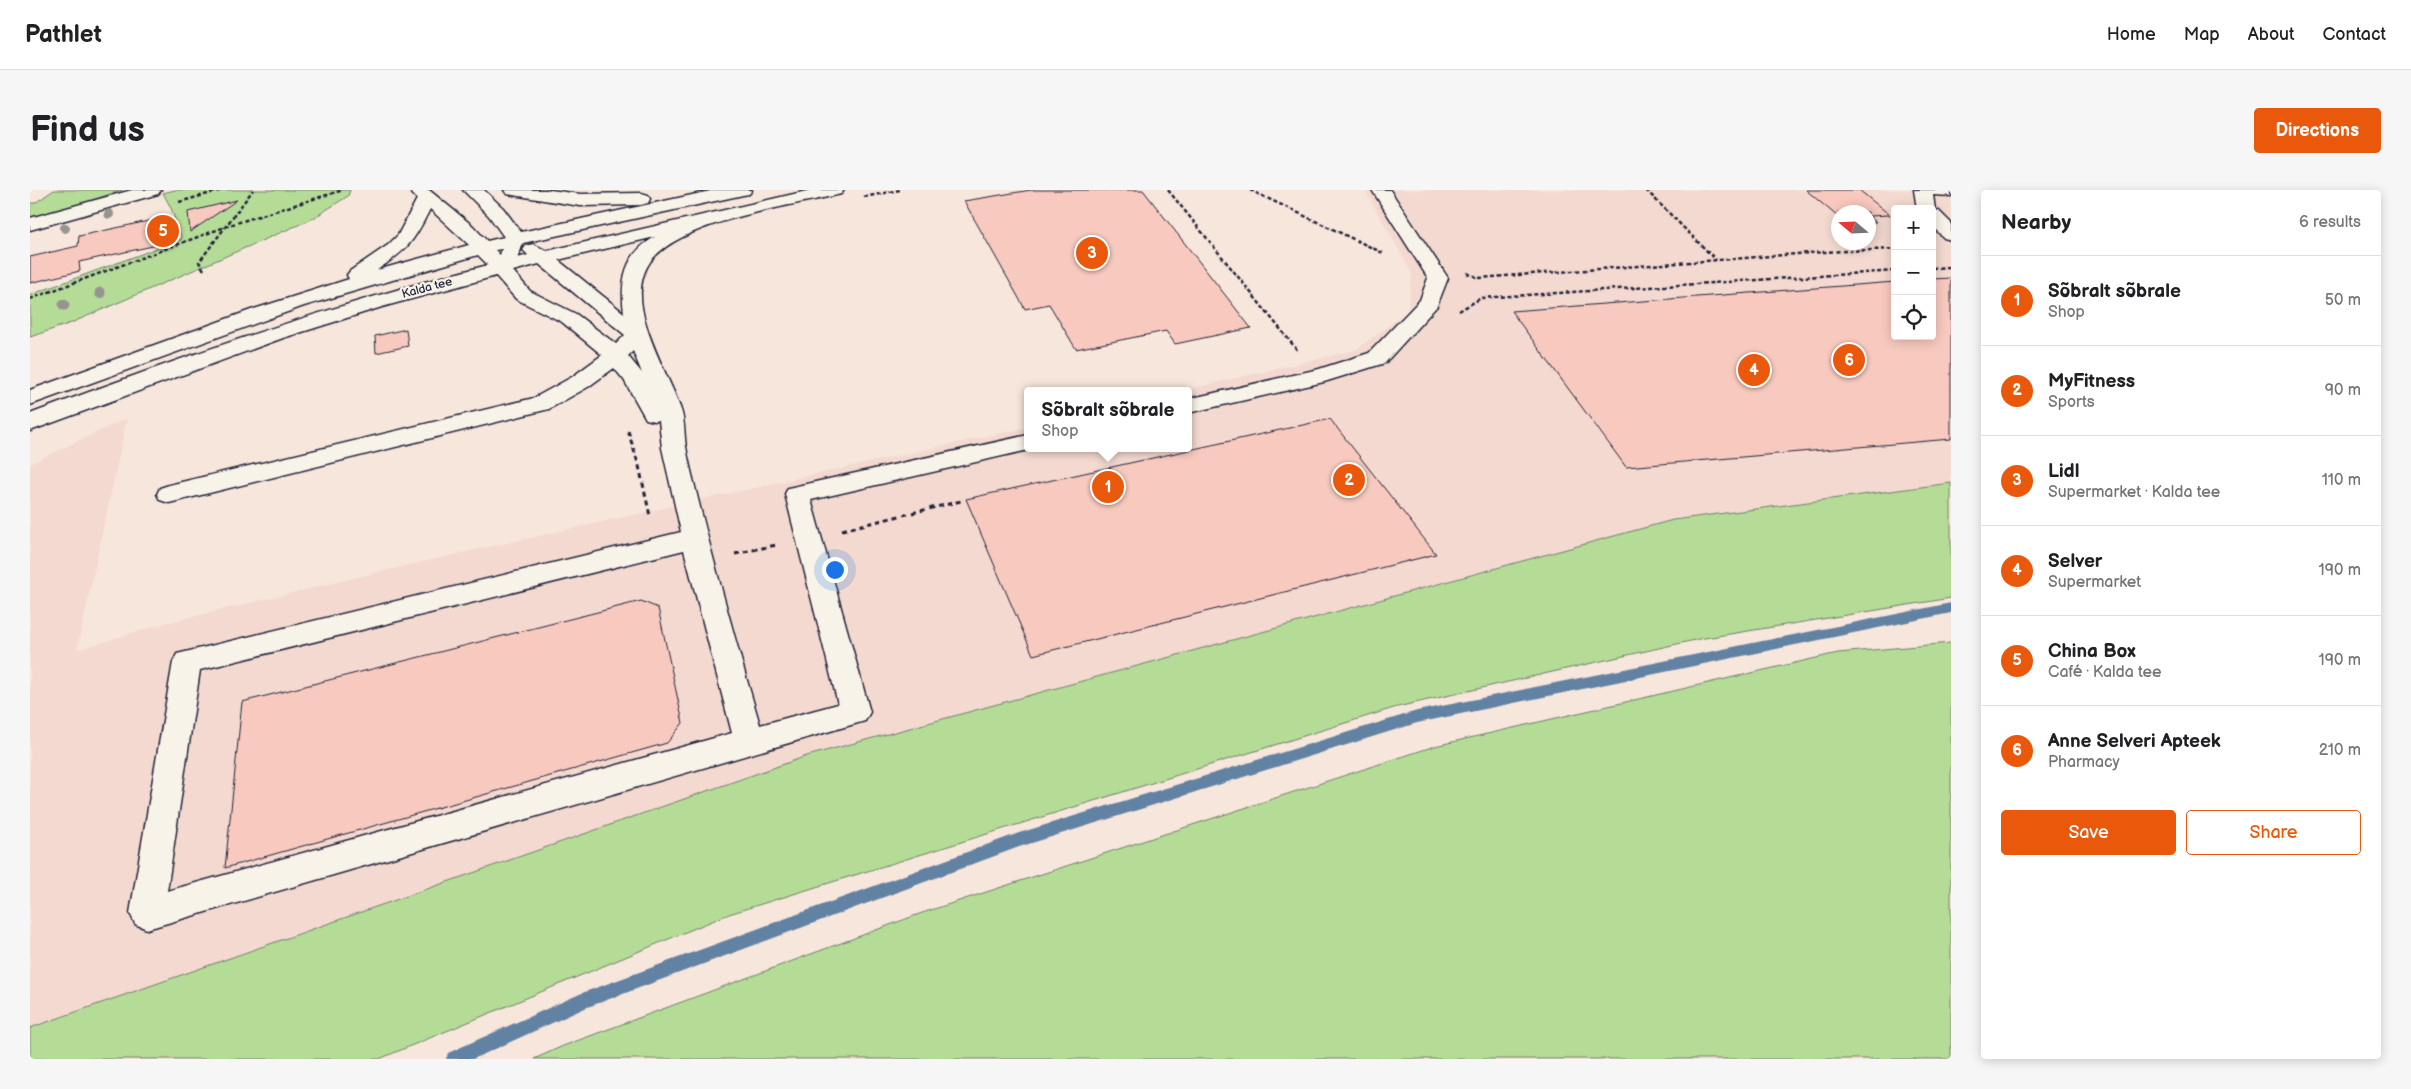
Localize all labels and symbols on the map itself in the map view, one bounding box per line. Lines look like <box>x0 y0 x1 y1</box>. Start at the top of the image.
north arrow <box>1831 205 1876 250</box>
pin: 5 <box>147 212 179 250</box>
pin: 3 <box>1076 234 1108 272</box>
street label: Kalda tee <box>400 274 454 302</box>
pin: 6 <box>1833 341 1865 379</box>
pin: 4 <box>1738 351 1770 389</box>
pin: 2 <box>1333 461 1365 499</box>
pin: 1 <box>1092 468 1124 506</box>
your location <box>822 557 848 583</box>

